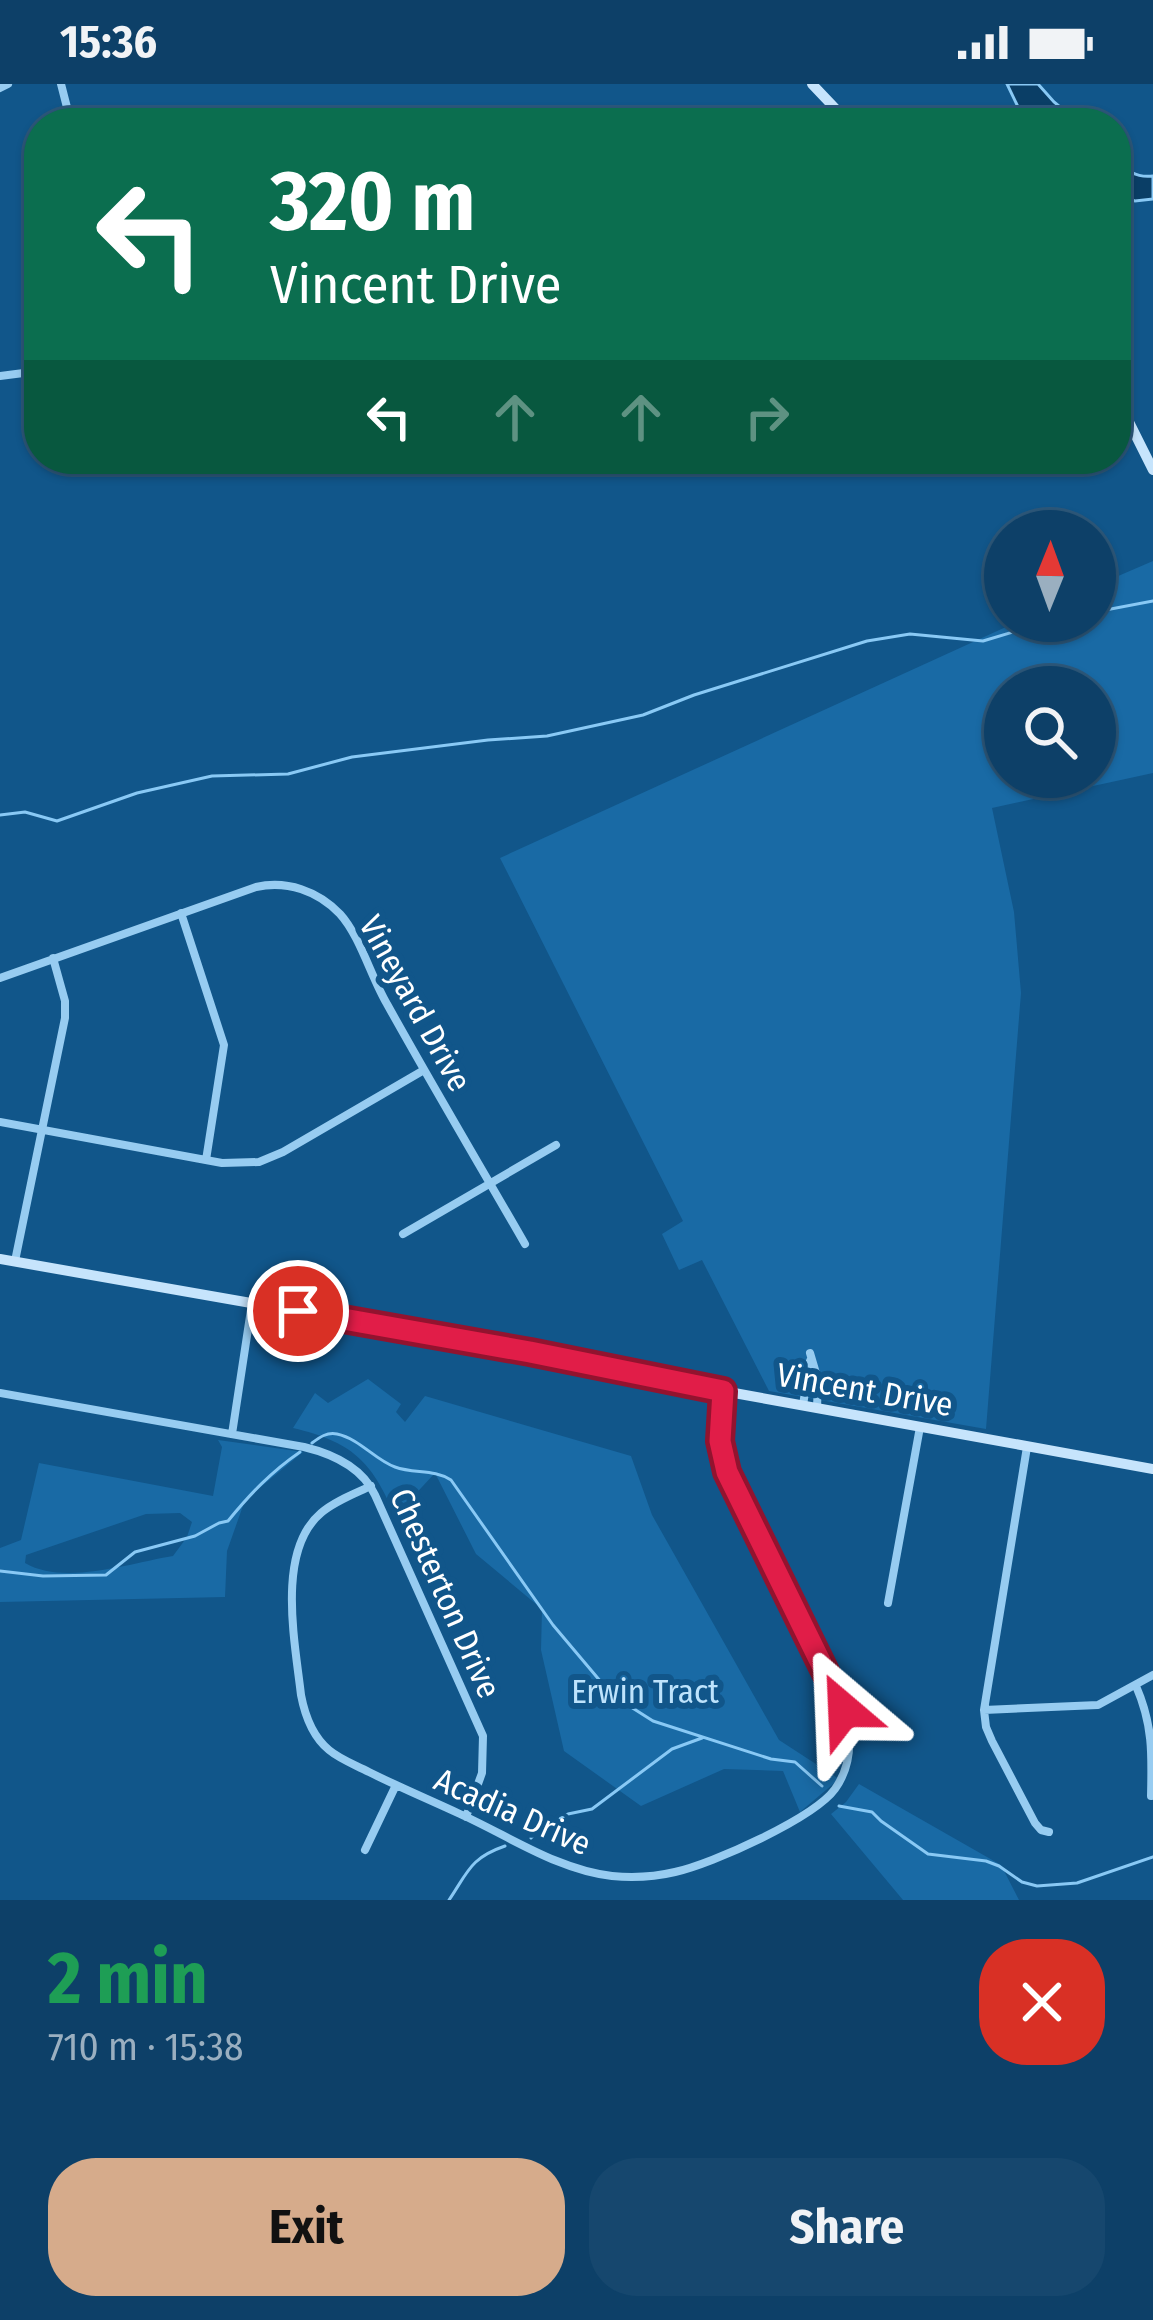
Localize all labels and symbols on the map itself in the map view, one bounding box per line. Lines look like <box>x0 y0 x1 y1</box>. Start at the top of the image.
north arrow <box>984 510 1116 642</box>
street label: Vineyard Drive <box>350 909 480 1098</box>
pin <box>247 1260 349 1362</box>
street label: Vincent Drive <box>774 1355 956 1425</box>
street label: Chesterton Drive <box>381 1482 509 1704</box>
position arrow <box>781 1647 907 1773</box>
park label: Erwin Tract <box>571 1672 719 1712</box>
street label: Acadia Drive <box>428 1760 597 1864</box>

